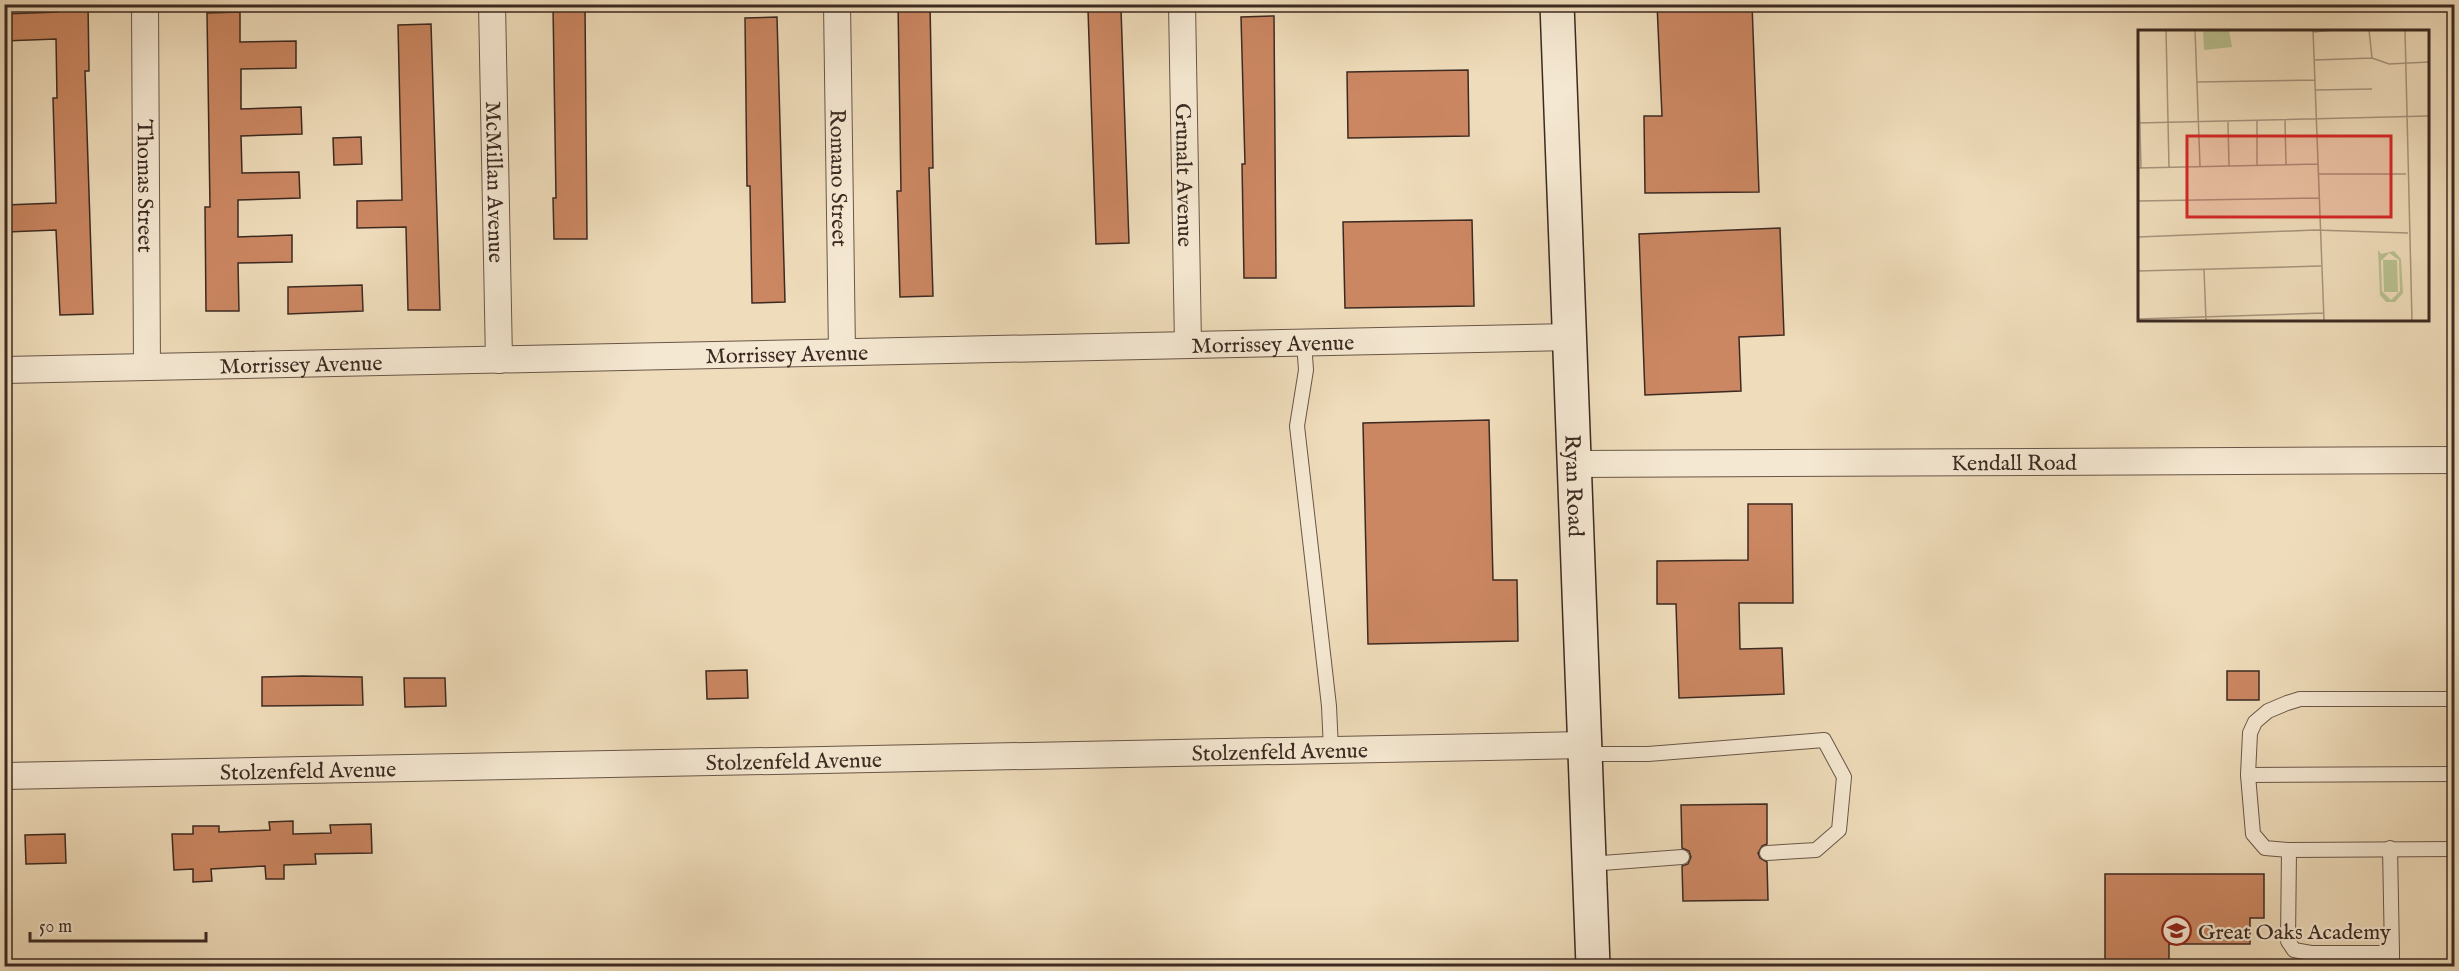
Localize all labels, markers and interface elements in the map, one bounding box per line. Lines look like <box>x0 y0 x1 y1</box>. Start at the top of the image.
inset map <box>2138 30 2429 321</box>
street label: McMillan Avenue <box>478 101 509 263</box>
street label: Grunalt Avenue <box>1168 103 1198 247</box>
street label: Romano Street <box>823 109 852 248</box>
street label: Thomas Street <box>130 119 158 253</box>
street label: Morrissey Avenue <box>1191 330 1354 361</box>
street label: Morrissey Avenue <box>705 340 869 371</box>
street label: Morrissey Avenue <box>219 350 383 381</box>
street label: Ryan Road <box>1557 434 1589 538</box>
street label: Kendall Road <box>1951 450 2077 478</box>
street label: Stolzenfeld Avenue <box>1191 737 1368 769</box>
street label: Stolzenfeld Avenue <box>705 747 882 778</box>
street label: Stolzenfeld Avenue <box>220 756 396 788</box>
scale bar <box>30 905 206 943</box>
school or university icon: Great Oaks Academy <box>2161 915 2193 947</box>
text: 50 m <box>39 916 72 939</box>
place label: Great Oaks Academy <box>2198 919 2391 947</box>

